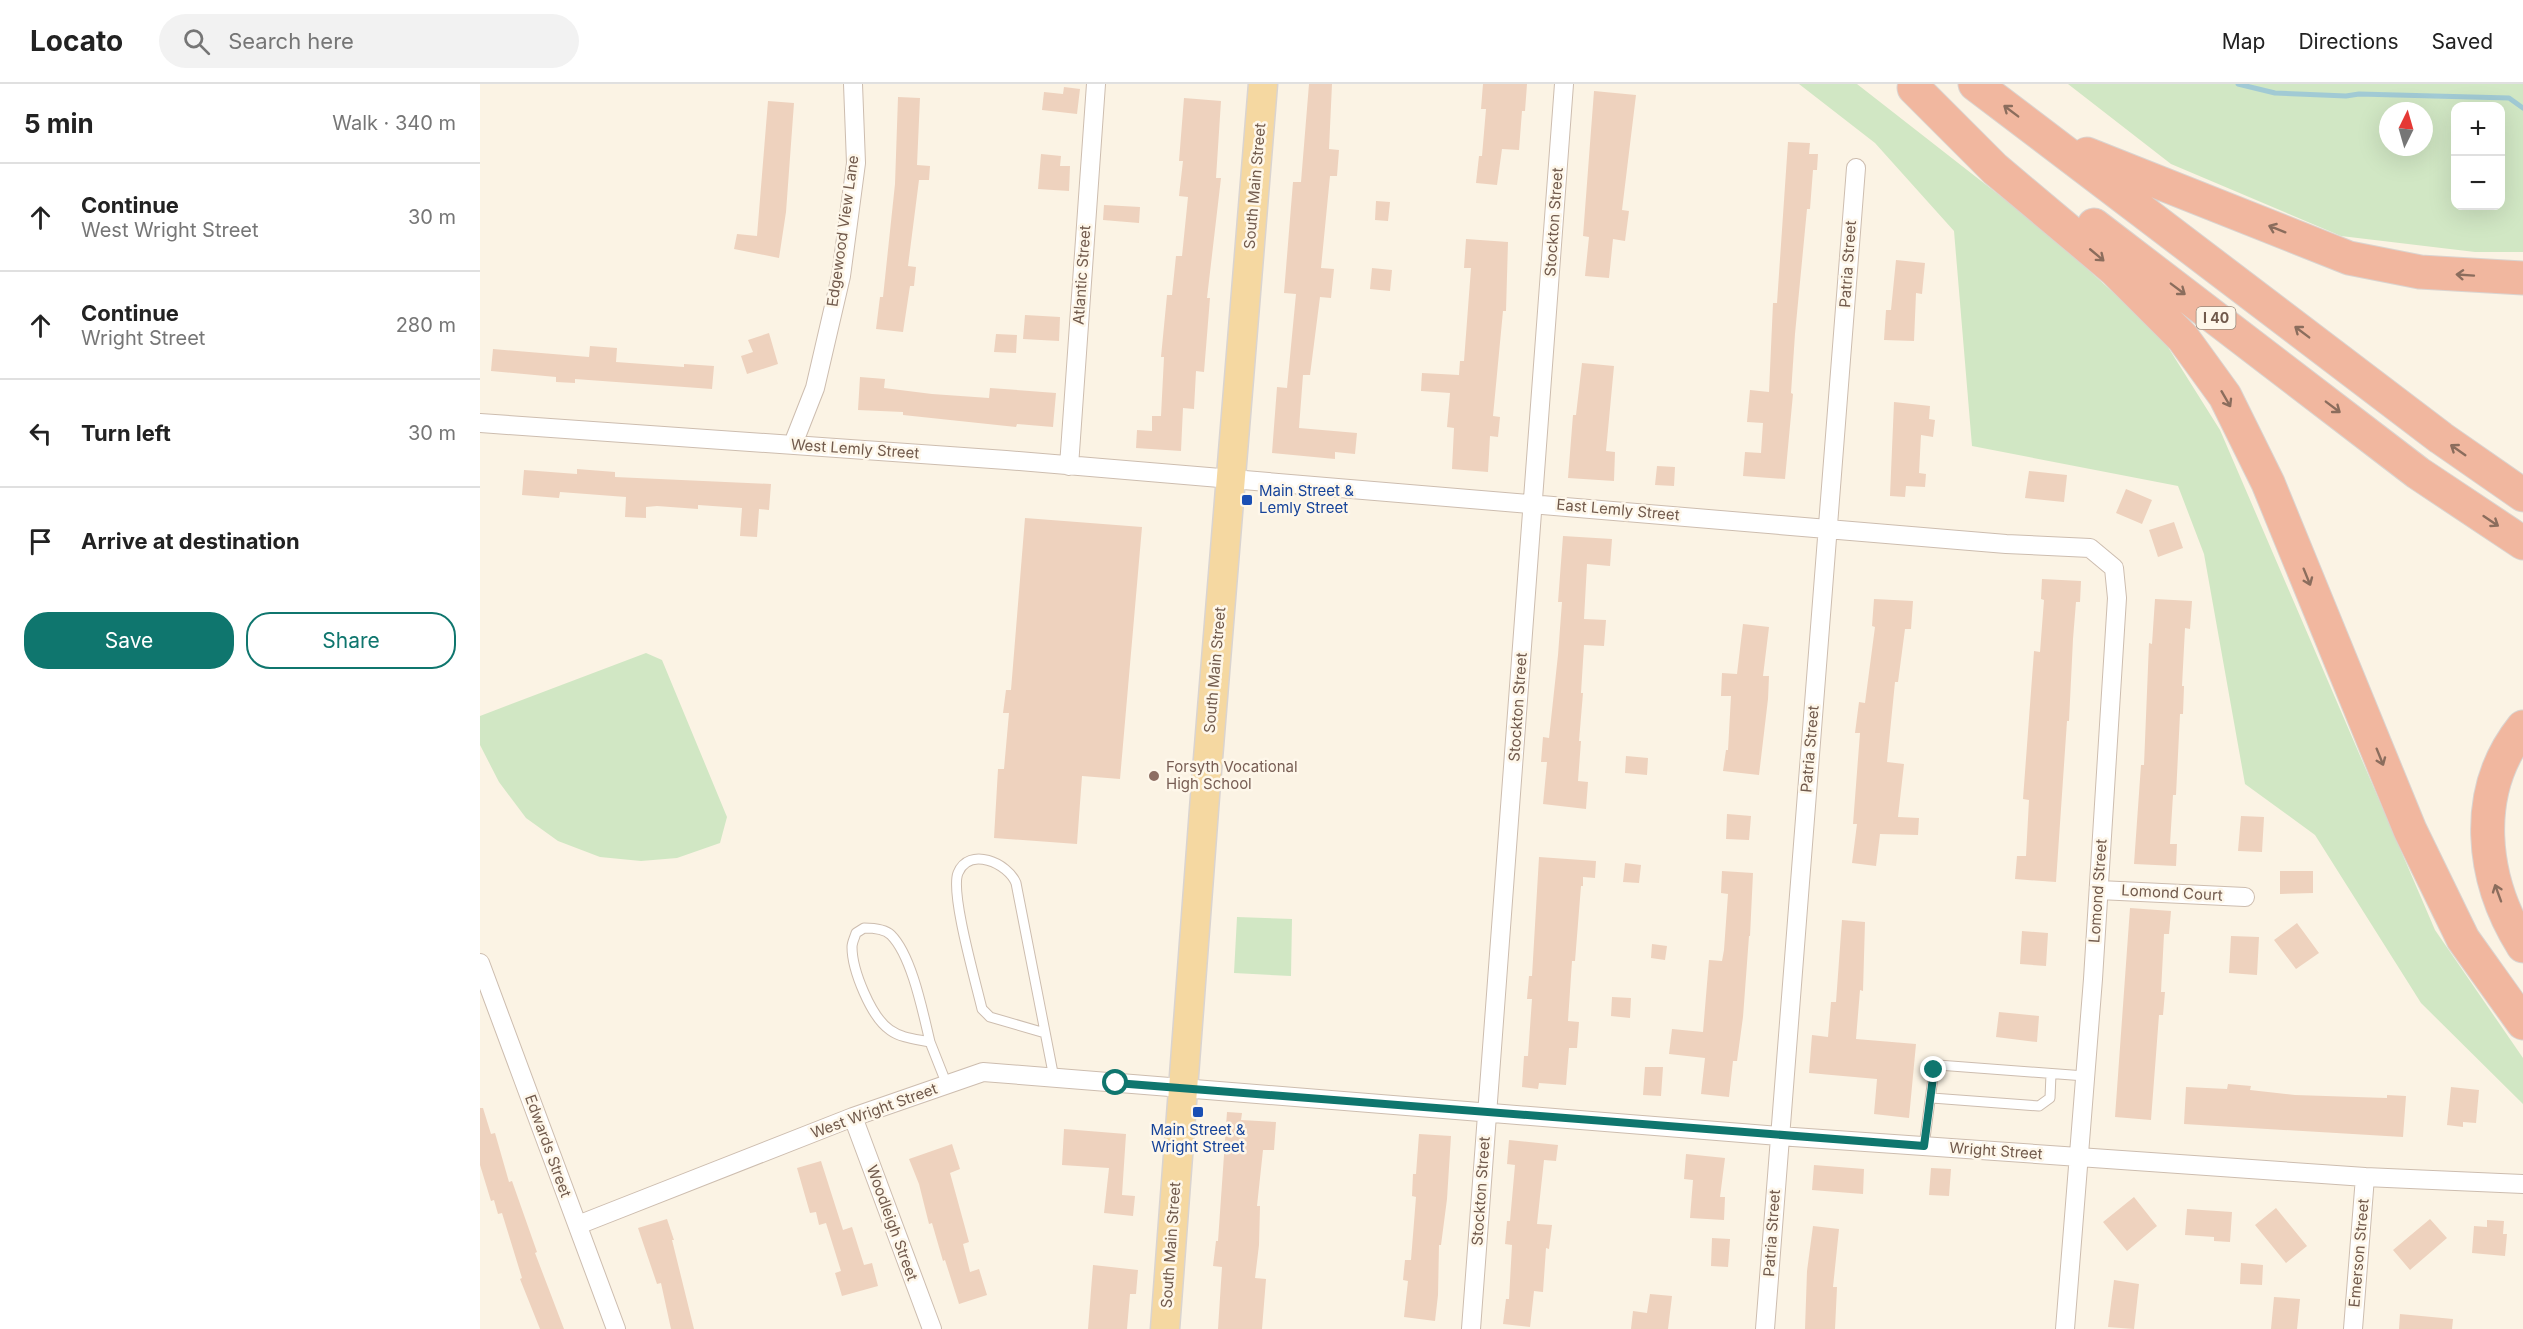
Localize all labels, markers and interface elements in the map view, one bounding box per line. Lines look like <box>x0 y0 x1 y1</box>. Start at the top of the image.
search box <box>159 14 579 68</box>
text: Locato <box>30 24 123 58</box>
icon: search <box>180 25 213 58</box>
text: Search here <box>228 28 354 54</box>
text: Map <box>2222 29 2265 54</box>
text: Directions <box>2298 29 2399 54</box>
text: Saved <box>2432 29 2493 54</box>
north arrow <box>2379 102 2433 156</box>
map controls <box>2451 102 2505 210</box>
button: + <box>2451 102 2505 156</box>
one-way arrow <box>2004 105 2020 117</box>
text: 5 min <box>24 108 94 139</box>
text: Walk · 340 m <box>332 111 456 135</box>
street label: South Main Street <box>1240 122 1269 250</box>
street label: Edgewood View Lane <box>822 154 863 308</box>
button: − <box>2451 156 2505 210</box>
street label: Stockton Street <box>1540 167 1567 277</box>
text: Continue <box>81 192 179 218</box>
icon: ahead <box>24 201 57 234</box>
text: 30 m <box>408 205 456 229</box>
text: West Wright Street <box>81 218 259 242</box>
street label: Patria Street <box>1835 220 1860 308</box>
one-way arrow <box>2268 223 2286 234</box>
street label: Atlantic Street <box>1069 225 1094 325</box>
one-way arrow <box>2089 248 2105 261</box>
one-way arrow <box>2455 269 2475 280</box>
one-way arrow <box>2169 283 2185 295</box>
text: Continue <box>81 300 179 326</box>
road number: I 40 <box>2196 307 2236 329</box>
icon: ahead <box>24 309 57 342</box>
text: 280 m <box>396 313 456 337</box>
text: Wright Street <box>81 326 205 350</box>
one-way arrow <box>2294 326 2310 339</box>
one-way arrow <box>2220 390 2232 407</box>
one-way arrow <box>2324 401 2340 414</box>
icon: left <box>24 417 57 450</box>
text: Turn left <box>81 420 171 446</box>
text: 30 m <box>408 421 456 445</box>
street label: West Lemly Street <box>790 435 920 462</box>
one-way arrow <box>2450 444 2466 456</box>
place label: Main Street & Lemly Street <box>1259 481 1354 517</box>
marker: Main Street & Lemly Street <box>1240 493 1254 507</box>
street label: East Lemly Street <box>1556 495 1680 524</box>
one-way arrow <box>2482 515 2498 527</box>
icon: arrive <box>24 525 57 558</box>
text: Arrive at destination <box>81 528 300 554</box>
one-way arrow <box>2302 567 2313 585</box>
street label: South Main Street <box>1200 606 1229 734</box>
button: Save <box>24 612 234 669</box>
button: Share <box>246 612 456 669</box>
street label: Stockton Street <box>1504 652 1531 762</box>
street label: Patria Street <box>1796 705 1823 793</box>
one-way arrow <box>2375 747 2386 766</box>
place label: Forsyth Vocational High School <box>1166 757 1298 793</box>
marker: Forsyth Vocational High School <box>1147 769 1161 783</box>
street label: Lomond Street <box>2084 838 2111 944</box>
street label: Lomond Court <box>2121 880 2223 905</box>
one-way arrow <box>2492 884 2503 903</box>
route end <box>1920 1056 1946 1082</box>
route start <box>1102 1069 1128 1095</box>
street label: West Wright Street <box>808 1079 940 1142</box>
street label: Edwards Street <box>521 1092 576 1200</box>
marker: Main Street & Wright Street <box>1191 1105 1205 1119</box>
place label: Main Street & Wright Street <box>1151 1120 1246 1156</box>
street label: Stockton Street <box>1467 1136 1494 1246</box>
street label: Wright Street <box>1949 1138 2043 1163</box>
street label: Woodleigh Street <box>863 1162 922 1283</box>
street label: South Main Street <box>1157 1181 1184 1309</box>
street label: Patria Street <box>1759 1189 1784 1277</box>
street label: Emerson Street <box>2344 1198 2373 1308</box>

